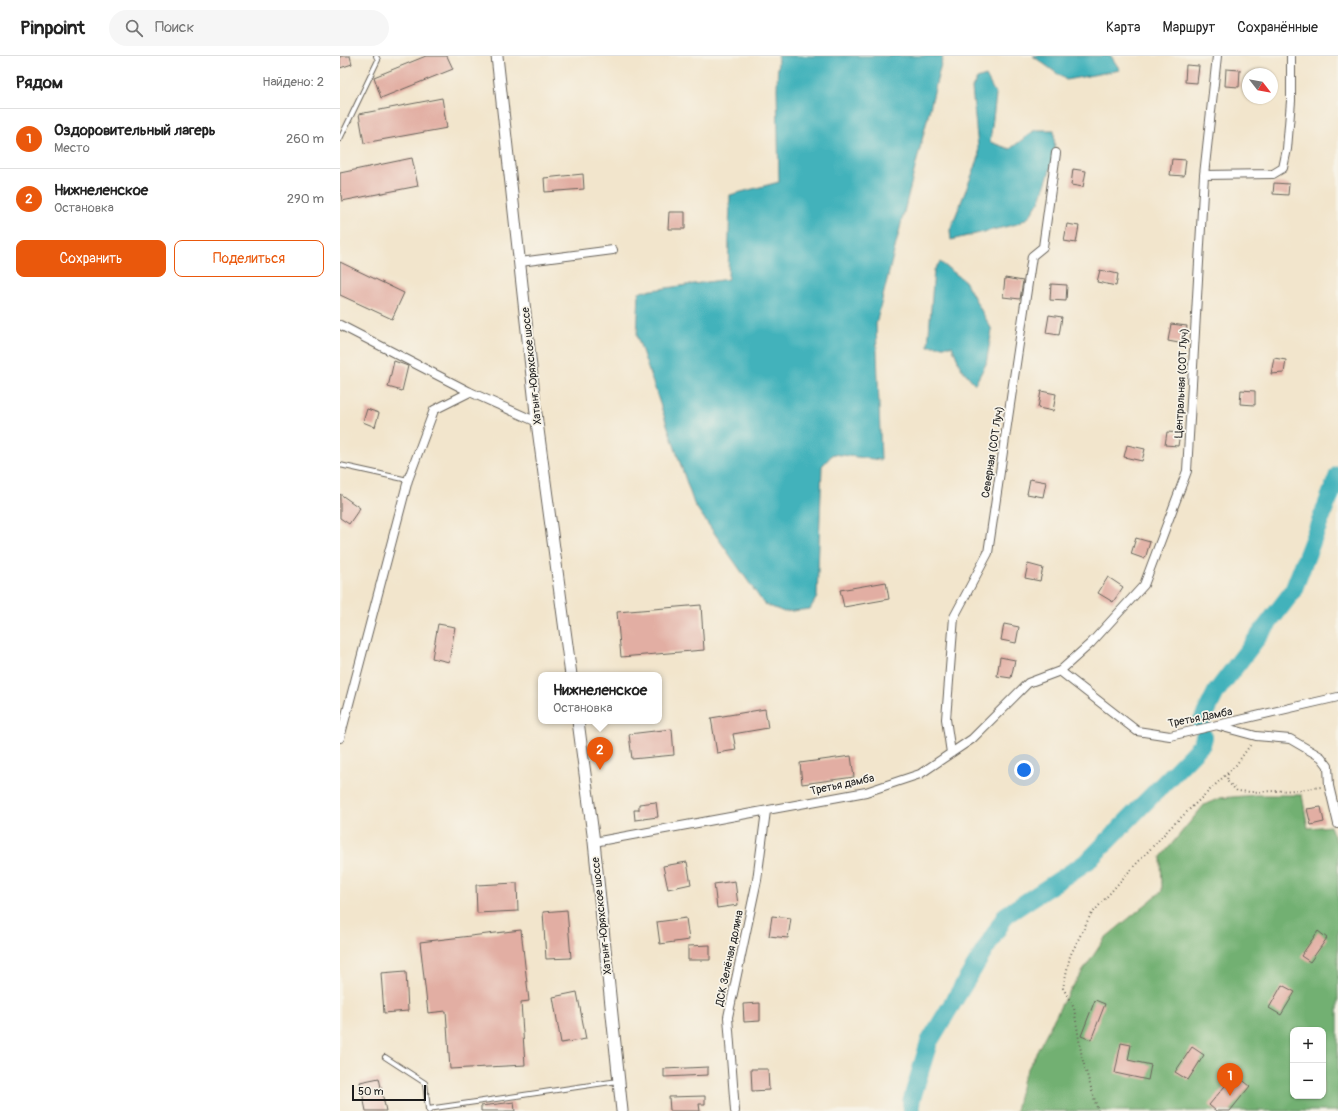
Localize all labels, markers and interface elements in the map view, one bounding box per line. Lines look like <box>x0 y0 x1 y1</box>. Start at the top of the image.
search box <box>109 10 389 46</box>
text: Pinpoint <box>20 16 85 40</box>
icon: search <box>123 17 145 39</box>
text: Поиск <box>155 18 194 37</box>
text: Карта <box>1106 19 1141 36</box>
text: Маршрут <box>1163 19 1215 36</box>
text: Сохранённые <box>1237 19 1318 36</box>
north arrow <box>1242 68 1278 104</box>
text: Рядом <box>16 72 63 93</box>
text: Найдено: 2 <box>262 74 324 90</box>
text: Оздоровительный лагерь <box>54 121 216 140</box>
text: 1 <box>26 131 32 147</box>
text: 260 m <box>286 131 324 147</box>
text: Место <box>54 140 90 156</box>
text: Нижнеленское <box>54 181 148 200</box>
text: 2 <box>25 191 33 207</box>
text: 290 m <box>287 191 324 207</box>
text: Остановка <box>54 200 114 216</box>
button: Сохранить <box>16 240 166 277</box>
button: Поделиться <box>174 240 324 277</box>
street label: Хатынг-Юряхское шоссе <box>519 306 544 425</box>
street label: Центральная (СОТ Луч) <box>1172 328 1191 438</box>
street label: Северная (СОТ Луч) <box>979 405 1006 499</box>
popup <box>538 672 662 724</box>
text: Нижнеленское <box>553 681 647 700</box>
text: Остановка <box>553 700 613 716</box>
street label: Третья Дамба <box>1167 705 1233 730</box>
pin: 2 <box>587 737 613 770</box>
your location <box>1014 760 1034 780</box>
street label: Третья дамба <box>809 771 875 798</box>
street label: Хатынг-Юряхское шоссе <box>589 856 614 975</box>
street label: ДСК Зелёная долина <box>713 909 746 1008</box>
map controls <box>1290 1027 1326 1099</box>
button: + <box>1290 1027 1326 1063</box>
pin: 1 <box>1217 1063 1243 1096</box>
button: − <box>1290 1063 1326 1099</box>
scale bar <box>352 1083 426 1102</box>
text: 50 m <box>358 1085 384 1098</box>

